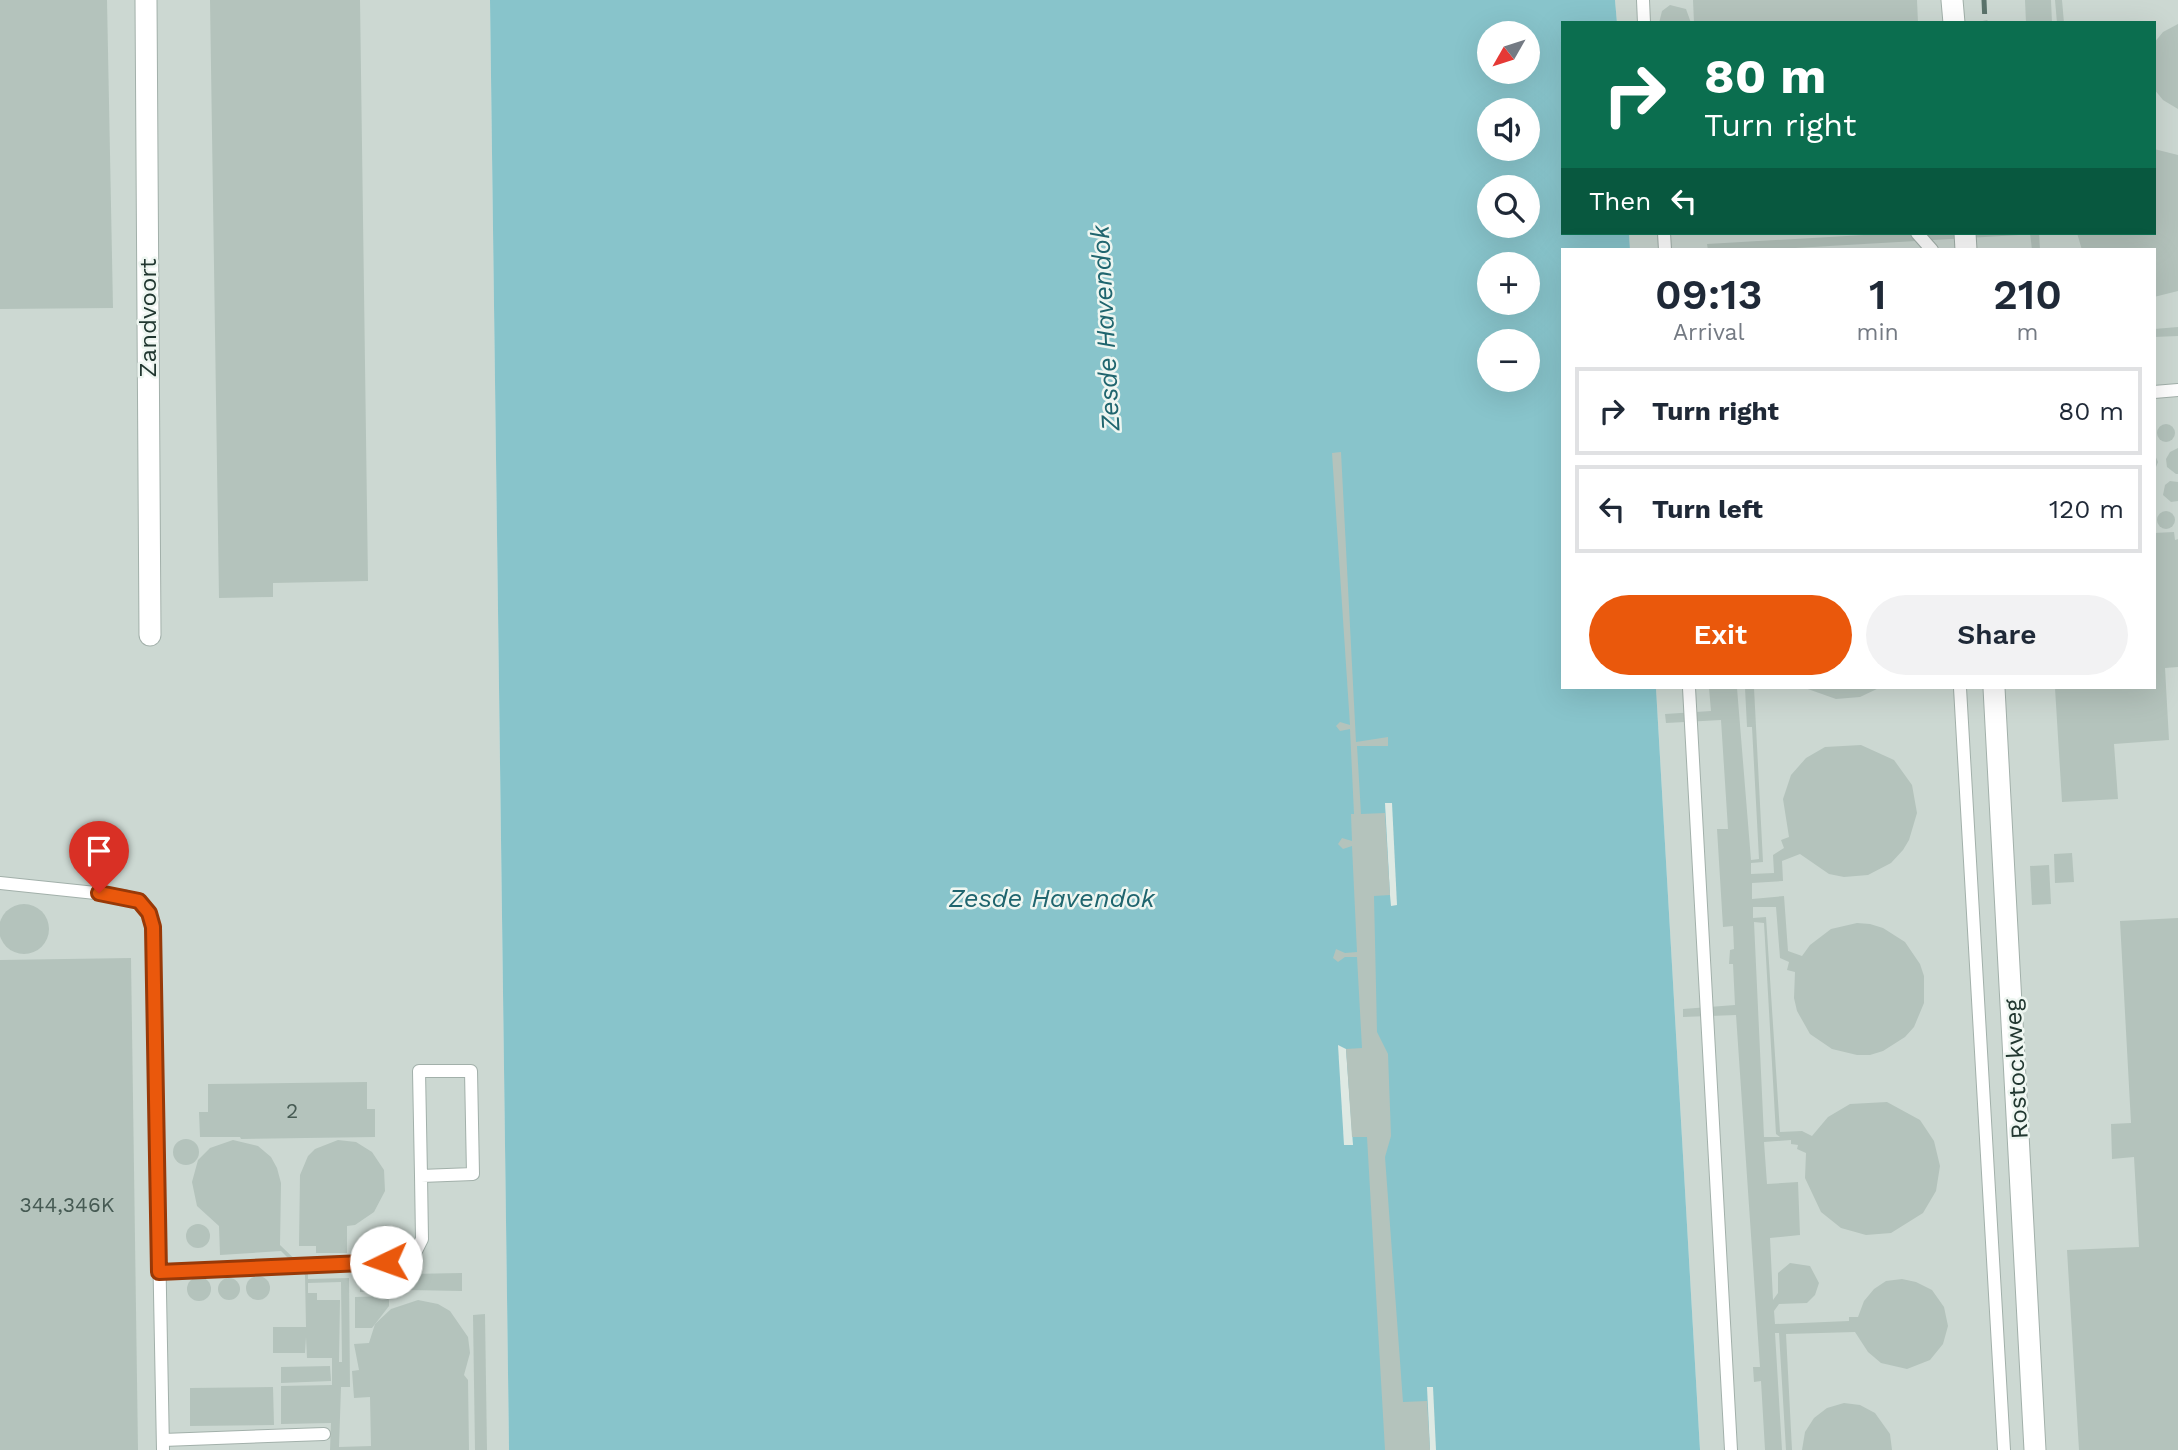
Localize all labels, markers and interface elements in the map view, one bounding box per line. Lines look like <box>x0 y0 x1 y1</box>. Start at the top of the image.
north arrow <box>1477 21 1540 84</box>
map controls <box>1477 21 1540 392</box>
text: 80 m <box>1704 47 1826 105</box>
icon: right <box>1589 49 1680 140</box>
button: sound <box>1477 98 1540 161</box>
text: Turn right <box>1704 106 1856 144</box>
button: search <box>1477 175 1540 238</box>
icon: left <box>1665 182 1703 220</box>
text: Then <box>1589 186 1651 216</box>
water label: Zesde Havendok <box>1085 223 1125 433</box>
button: + <box>1477 252 1540 315</box>
street label: Zandvoort <box>134 258 162 378</box>
text: 09:13 <box>1655 270 1763 319</box>
text: 1 <box>1869 270 1886 319</box>
text: 210 <box>1993 270 2062 319</box>
text: Arrival <box>1673 319 1745 346</box>
text: min <box>1857 319 1899 346</box>
text: m <box>2016 319 2038 346</box>
button: − <box>1477 329 1540 392</box>
icon: right <box>1593 392 1631 430</box>
text: Turn right <box>1652 396 1779 426</box>
text: 80 m <box>2058 396 2124 426</box>
icon: left <box>1593 490 1631 528</box>
text: Turn left <box>1652 494 1763 524</box>
text: 120 m <box>2049 494 2124 524</box>
button: Exit <box>1589 595 1852 675</box>
button: Share <box>1866 595 2128 675</box>
pin <box>69 821 129 893</box>
icon: arrive <box>80 832 118 870</box>
water label: Zesde Havendok <box>948 883 1156 913</box>
street label: Rostockweg <box>1998 998 2034 1140</box>
house number: 2 <box>286 1098 298 1123</box>
house number: 344,346K <box>20 1192 115 1217</box>
position arrow <box>349 1225 423 1299</box>

